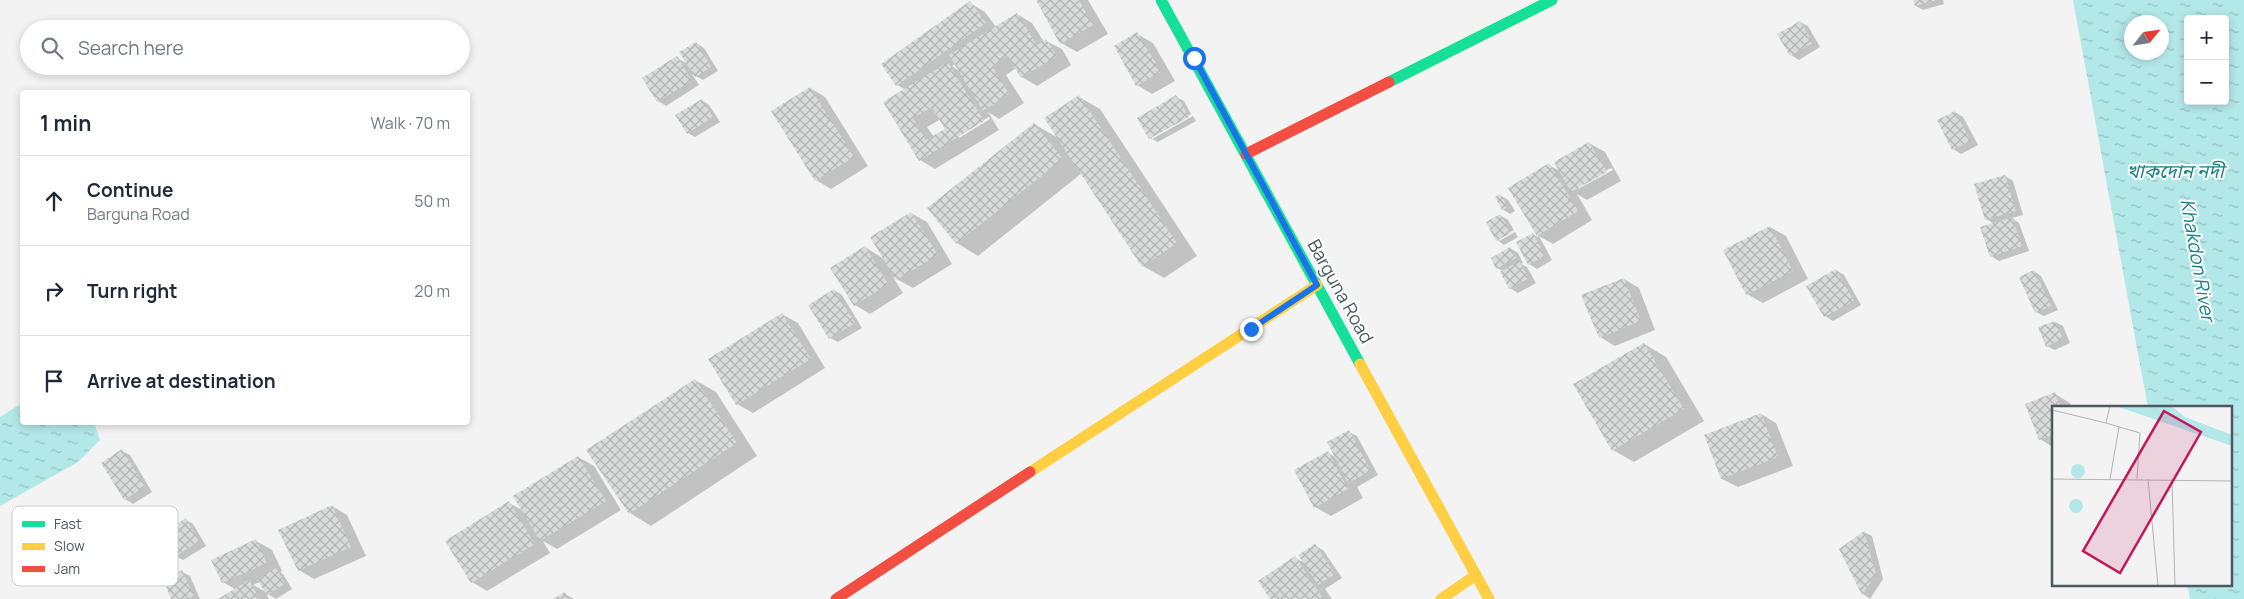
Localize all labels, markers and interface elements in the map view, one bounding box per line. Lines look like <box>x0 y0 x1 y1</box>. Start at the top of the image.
north arrow <box>2124 15 2169 60</box>
map controls <box>2184 15 2229 105</box>
button: + <box>2184 15 2229 60</box>
search box <box>20 20 470 75</box>
icon: search <box>38 34 66 62</box>
text: Search here <box>78 35 184 61</box>
route start <box>1183 47 1206 70</box>
button: − <box>2184 60 2229 105</box>
text: 1 min <box>40 109 91 137</box>
text: Walk · 70 m <box>371 112 450 134</box>
water label: খাকদোন নদী <box>2126 158 2228 184</box>
text: Continue <box>87 177 173 203</box>
icon: ahead <box>40 187 68 215</box>
text: 50 m <box>414 190 450 212</box>
water label: Khakdon River <box>2174 197 2222 325</box>
text: Barguna Road <box>87 203 190 225</box>
street label: Barguna Road <box>1303 235 1379 347</box>
icon: right <box>40 277 68 305</box>
text: Turn right <box>87 278 177 304</box>
text: 20 m <box>414 280 450 302</box>
route end <box>1240 318 1263 341</box>
icon: arrive <box>40 367 68 395</box>
text: Arrive at destination <box>87 368 276 394</box>
inset map <box>2052 406 2232 586</box>
legend <box>12 506 178 586</box>
text: Fast <box>54 514 82 533</box>
text: Slow <box>54 536 85 555</box>
text: Jam <box>54 559 80 578</box>

